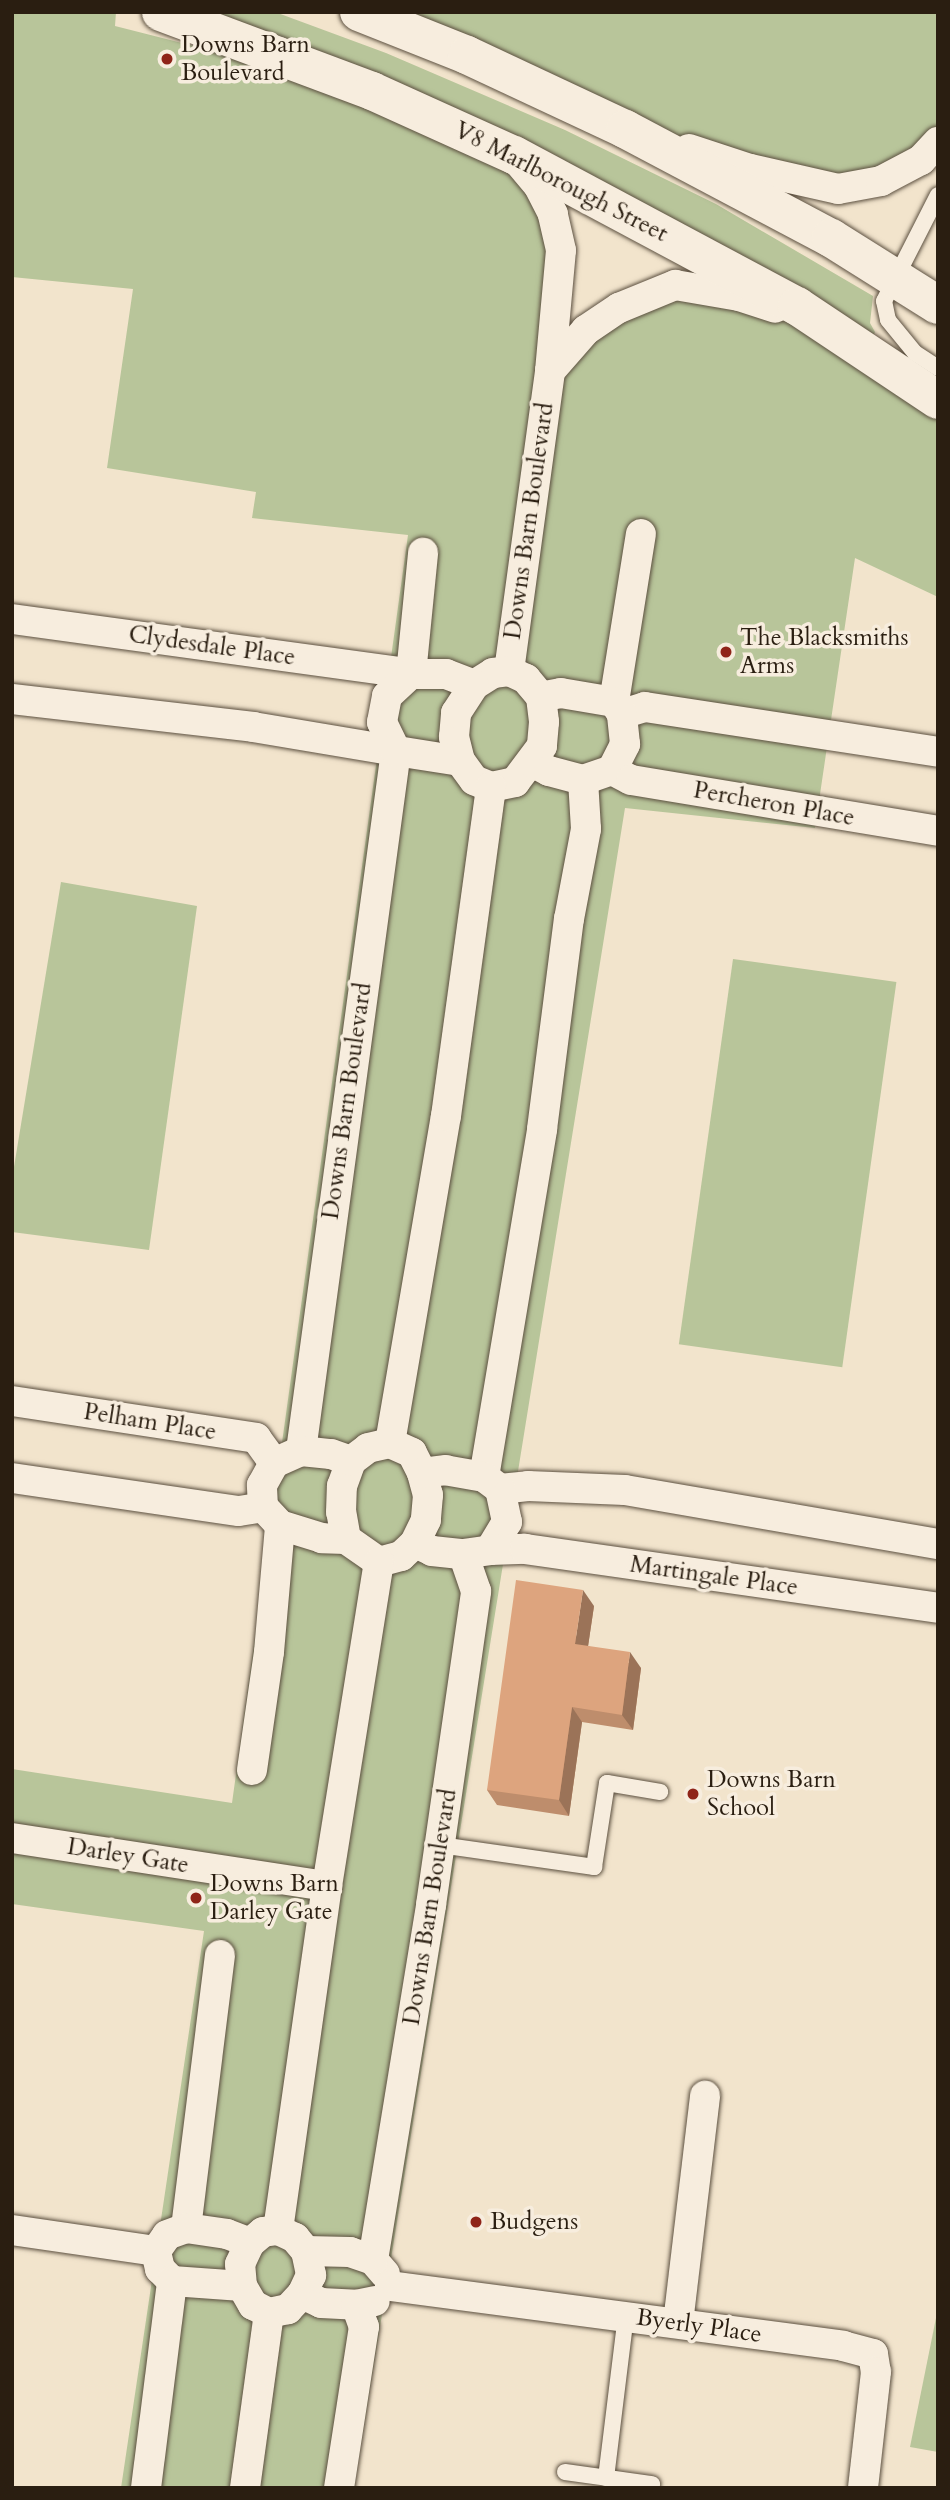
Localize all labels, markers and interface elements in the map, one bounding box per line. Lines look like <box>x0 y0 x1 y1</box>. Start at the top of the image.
place label: Downs Barn Boulevard <box>181 31 310 87</box>
marker: Downs Barn Boulevard <box>159 51 175 67</box>
street label: V8 Marlborough Street <box>449 116 673 248</box>
street label: Downs Barn Boulevard <box>498 401 560 641</box>
street label: Clydesdale Place <box>127 620 297 672</box>
place label: The Blacksmiths Arms <box>740 624 909 680</box>
marker: The Blacksmiths Arms <box>718 644 734 660</box>
street label: Percheron Place <box>691 776 857 832</box>
street label: Downs Barn Boulevard <box>316 981 378 1221</box>
street label: Pelham Place <box>82 1397 218 1447</box>
street label: Martingale Place <box>628 1550 800 1602</box>
place label: Downs Barn School <box>707 1766 836 1822</box>
marker: Downs Barn School <box>685 1786 701 1802</box>
street label: Downs Barn Boulevard <box>397 1787 463 2027</box>
street label: Darley Gate <box>65 1832 191 1880</box>
place label: Downs Barn Darley Gate <box>210 1870 339 1926</box>
marker: Downs Barn Darley Gate <box>188 1890 204 1906</box>
place label: Budgens <box>490 2208 578 2236</box>
marker: Budgens <box>468 2214 484 2230</box>
street label: Byerly Place <box>634 2303 764 2349</box>

